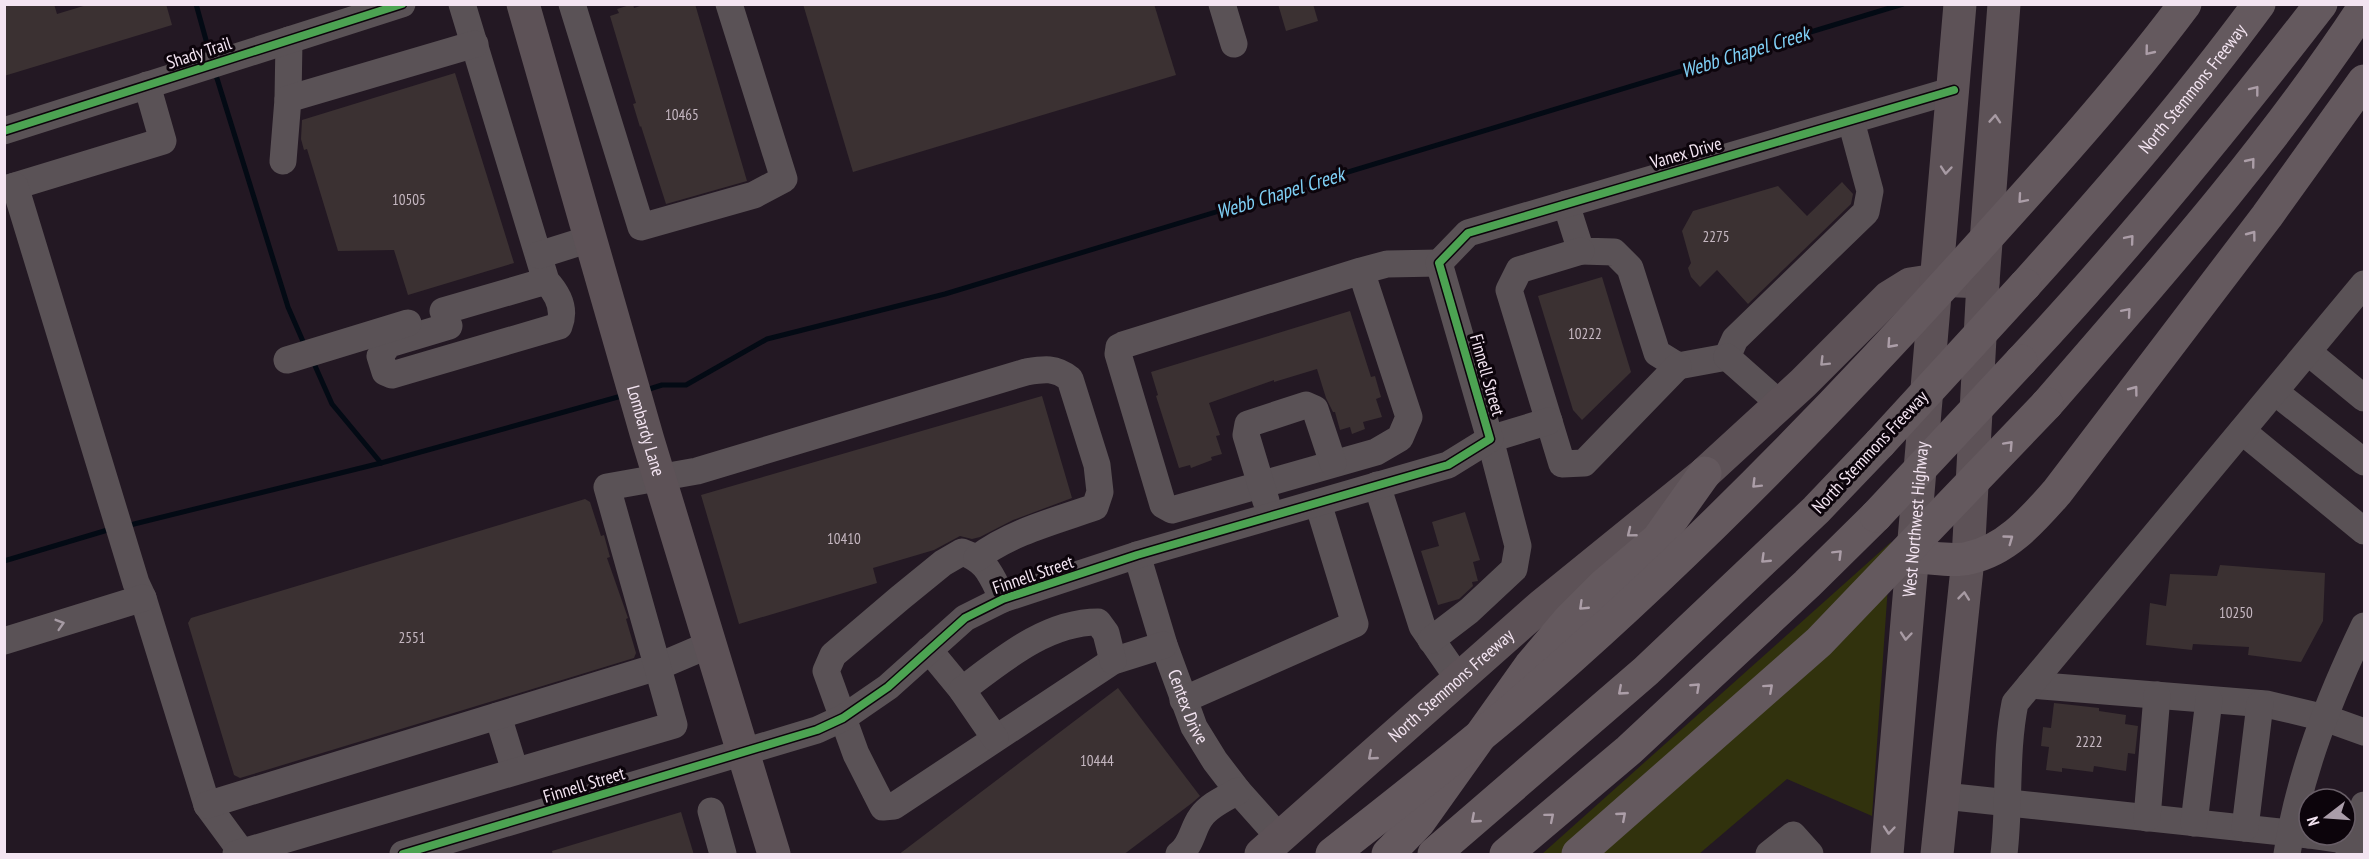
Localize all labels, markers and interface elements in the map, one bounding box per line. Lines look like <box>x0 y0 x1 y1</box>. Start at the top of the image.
water label: Webb Chapel Creek <box>1678 19 1814 84</box>
street label: North Stemmons Freeway <box>2133 19 2251 158</box>
street label: Shady Trail <box>163 31 235 74</box>
one-way arrow <box>2146 44 2157 55</box>
one-way arrow <box>2247 85 2258 96</box>
house number: 10465 <box>665 105 699 124</box>
one-way arrow <box>1989 114 2002 123</box>
street label: Vanex Drive <box>1646 131 1724 174</box>
one-way arrow <box>2243 158 2254 169</box>
water label: Webb Chapel Creek <box>1213 160 1349 225</box>
one-way arrow <box>1940 165 1953 174</box>
house number: 10505 <box>392 190 426 209</box>
one-way arrow <box>2018 192 2029 203</box>
house number: 2275 <box>1702 227 1730 246</box>
one-way arrow <box>2245 231 2256 242</box>
one-way arrow <box>2123 235 2134 246</box>
one-way arrow <box>2120 308 2131 319</box>
house number: 10222 <box>1568 324 1602 343</box>
street label: Finnell Street <box>1465 331 1510 418</box>
one-way arrow <box>1887 337 1898 347</box>
one-way arrow <box>1820 354 1831 365</box>
street label: Lombardy Lane <box>622 382 670 479</box>
street label: North Stemmons Freeway <box>1807 385 1933 518</box>
one-way arrow <box>2127 386 2138 397</box>
street label: West Northwest Highway <box>1897 440 1933 598</box>
one-way arrow <box>2002 441 2013 452</box>
one-way arrow <box>1752 476 1763 487</box>
one-way arrow <box>1627 525 1638 536</box>
house number: 10410 <box>827 529 861 548</box>
one-way arrow <box>2002 535 2013 546</box>
street label: Finnell Street <box>989 550 1076 599</box>
one-way arrow <box>1831 550 1842 561</box>
one-way arrow <box>1762 552 1772 563</box>
one-way arrow <box>1957 591 1970 600</box>
one-way arrow <box>1580 598 1591 609</box>
house number: 10250 <box>2219 603 2253 622</box>
one-way arrow <box>54 619 65 631</box>
street label: North Stemmons Freeway <box>1383 623 1519 747</box>
house number: 2551 <box>398 628 426 647</box>
one-way arrow <box>1900 631 1913 641</box>
street label: Centex Drive <box>1163 666 1214 748</box>
one-way arrow <box>1690 683 1700 694</box>
one-way arrow <box>1619 684 1629 695</box>
one-way arrow <box>1762 684 1773 695</box>
house number: 2222 <box>2075 732 2103 751</box>
one-way arrow <box>1368 749 1379 760</box>
house number: 10444 <box>1080 751 1114 770</box>
street label: Finnell Street <box>540 761 627 808</box>
north arrow <box>2297 787 2357 847</box>
one-way arrow <box>1471 812 1482 823</box>
one-way arrow <box>1543 813 1554 824</box>
one-way arrow <box>1615 813 1626 824</box>
text: N <box>2302 814 2323 828</box>
one-way arrow <box>1883 826 1896 835</box>

